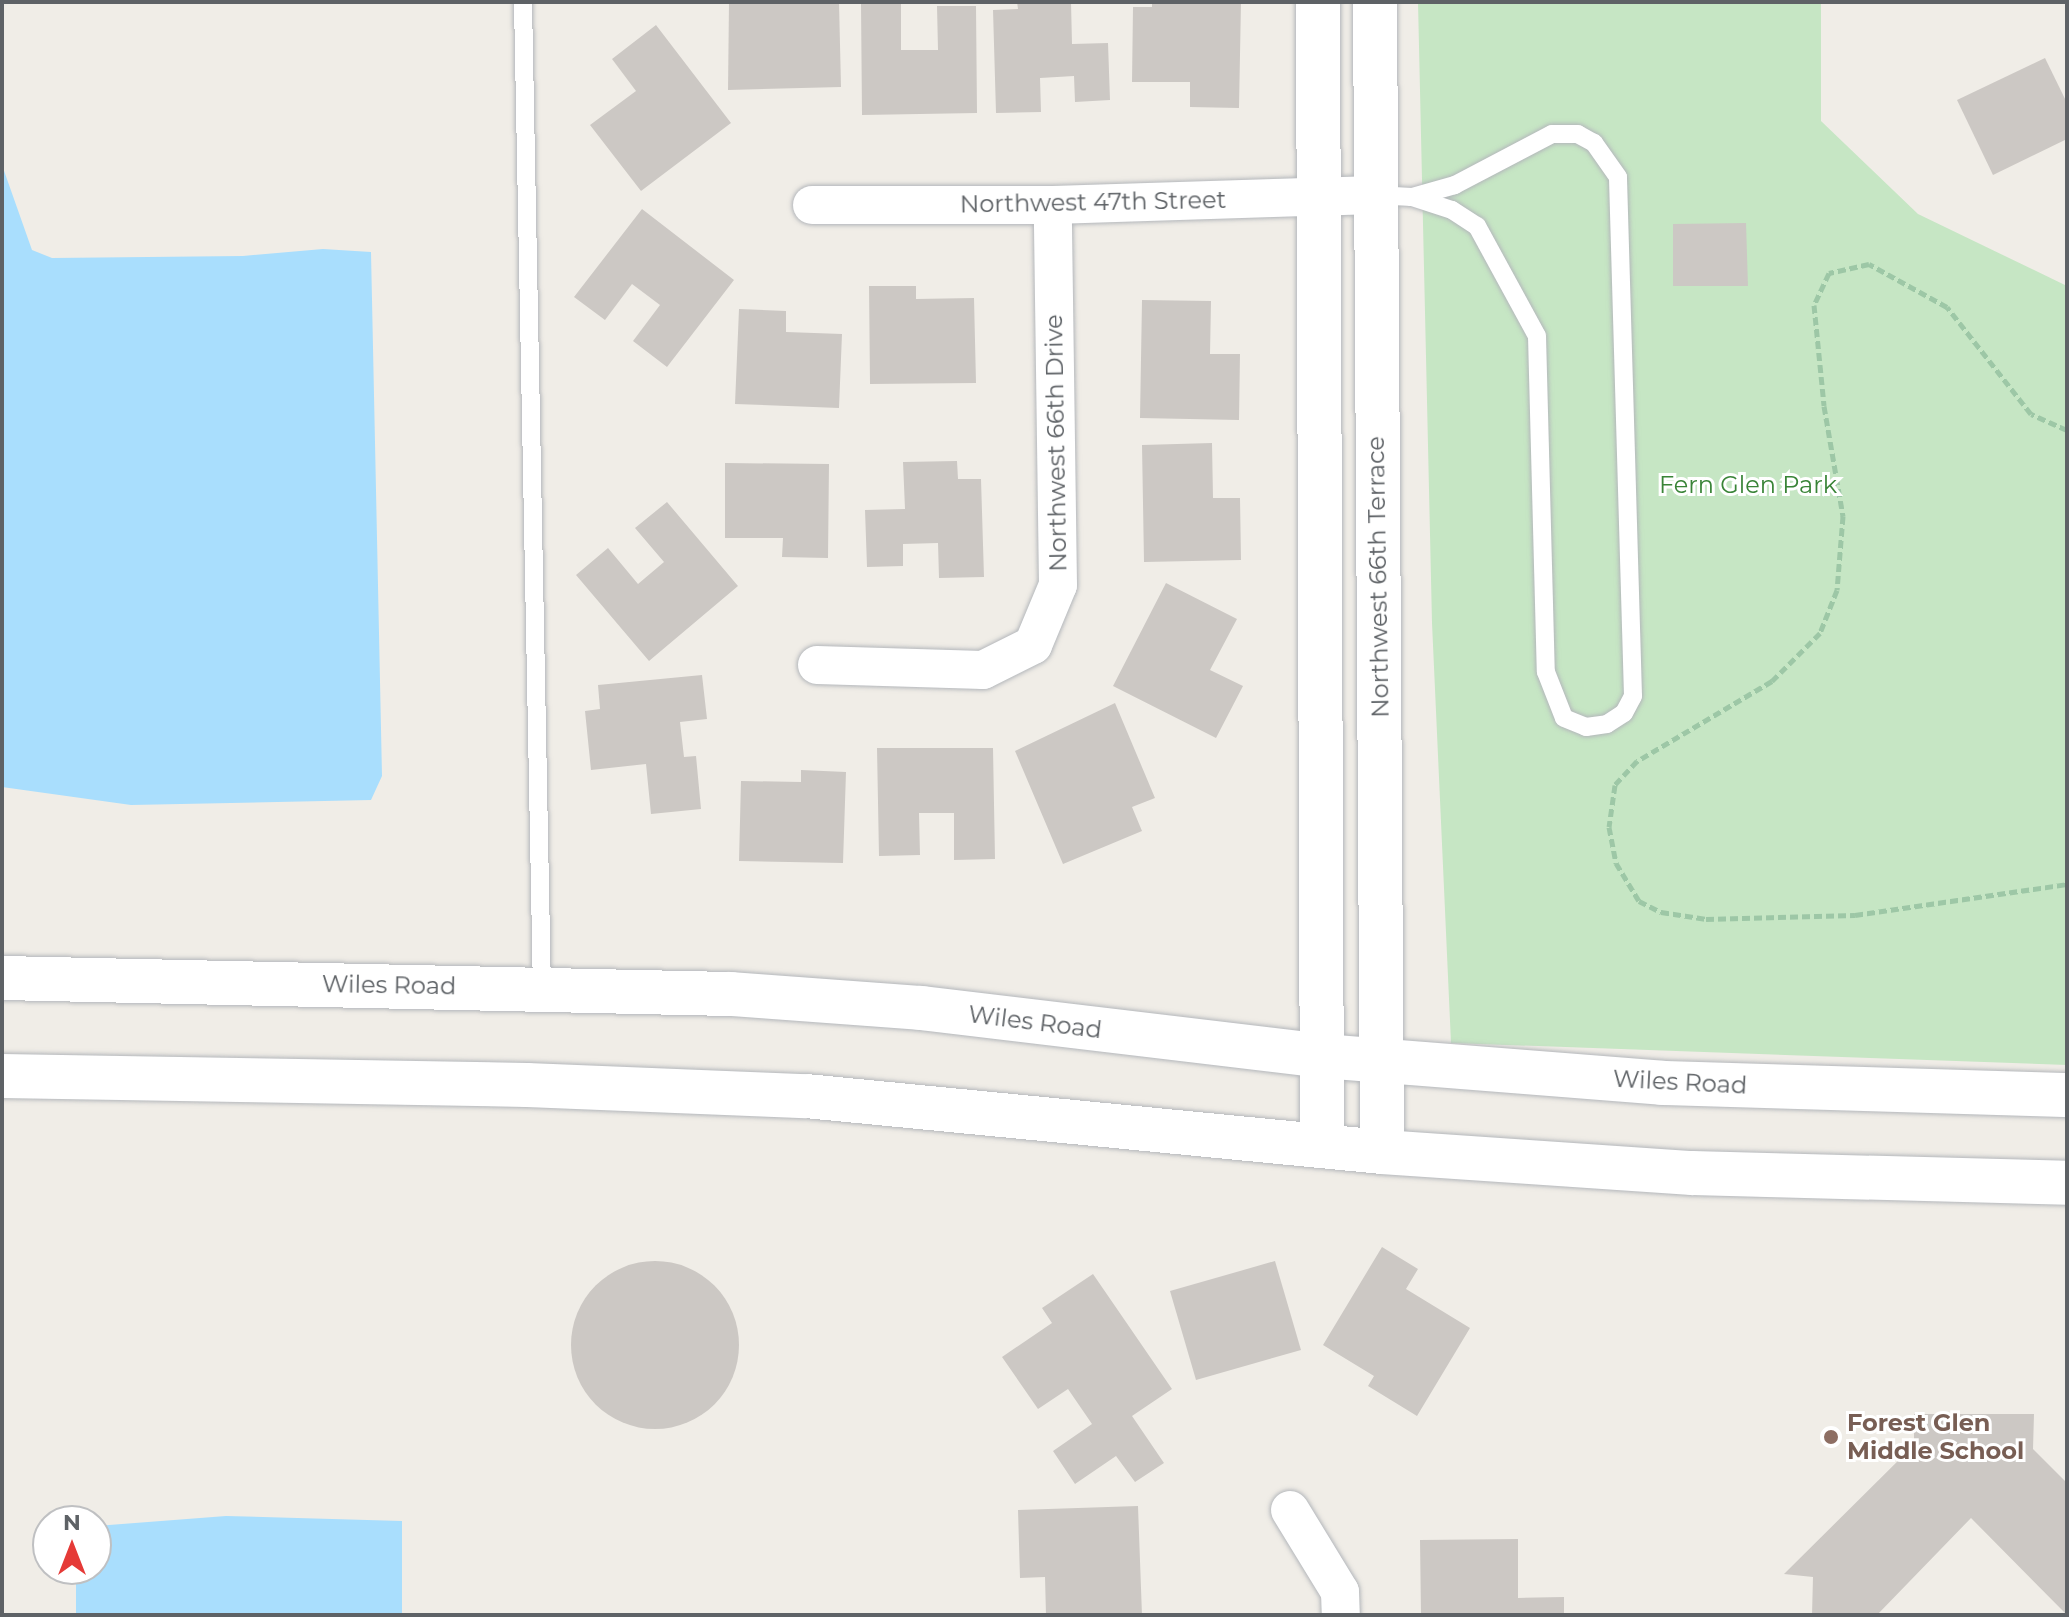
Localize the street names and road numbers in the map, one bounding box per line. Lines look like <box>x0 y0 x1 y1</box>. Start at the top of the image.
street label: Northwest 47th Street <box>960 185 1226 219</box>
street label: Northwest 66th Drive <box>1039 314 1073 572</box>
street label: Northwest 66th Terrace <box>1361 436 1395 718</box>
street label: Wiles Road <box>322 969 456 1001</box>
street label: Wiles Road <box>967 1000 1103 1044</box>
street label: Wiles Road <box>1612 1064 1748 1100</box>

